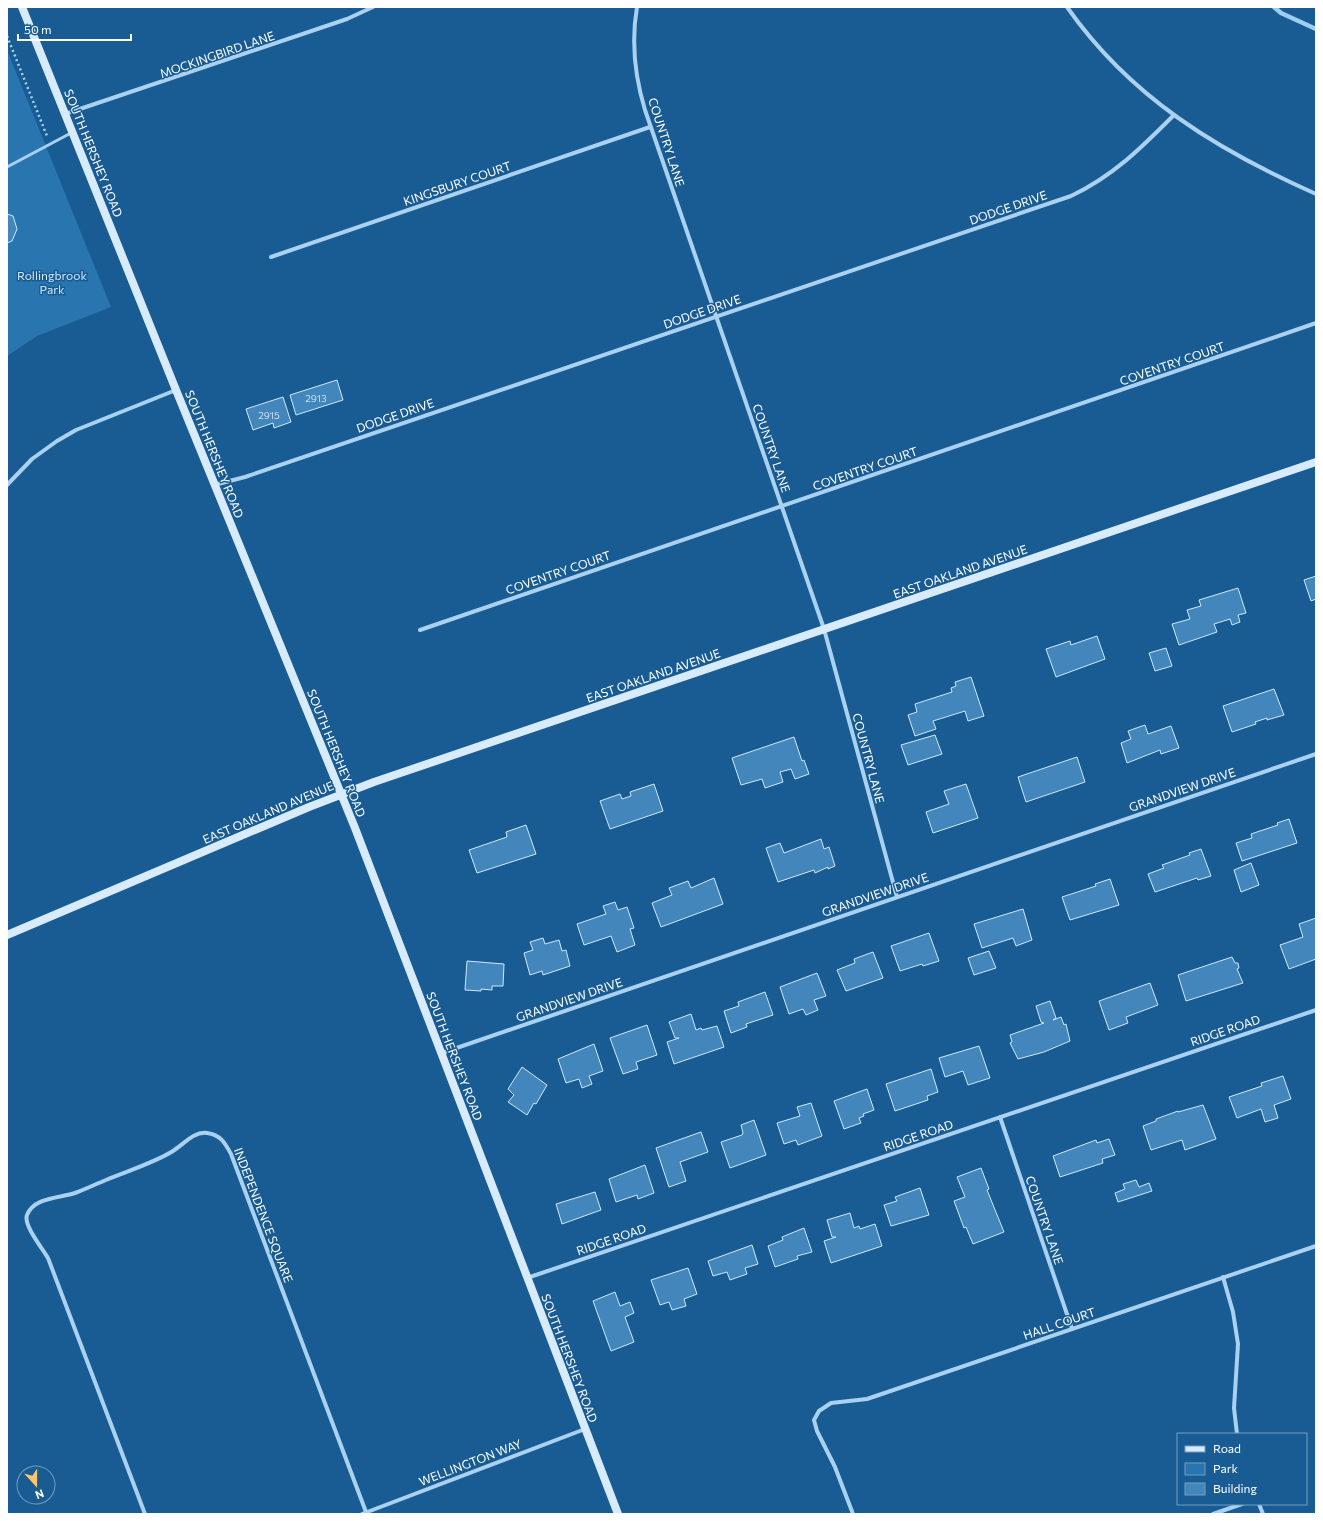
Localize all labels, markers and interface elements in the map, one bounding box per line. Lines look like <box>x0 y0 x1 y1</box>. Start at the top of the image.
scale bar <box>18 16 131 42</box>
text: 50 m <box>24 22 52 36</box>
street label: MOCKINGBIRD LANE <box>158 28 276 80</box>
street label: SOUTH HERSHEY ROAD <box>62 87 126 219</box>
street label: COUNTRY LANE <box>646 96 688 188</box>
street label: KINGSBURY COURT <box>401 158 513 208</box>
street label: DODGE DRIVE <box>967 187 1049 227</box>
park label: Rollingbrook Park <box>17 268 87 296</box>
street label: DODGE DRIVE <box>661 291 743 331</box>
street label: COVENTRY COURT <box>1118 338 1227 388</box>
street label: SOUTH HERSHEY ROAD <box>183 388 247 520</box>
house number: 2913 <box>305 392 327 404</box>
street label: DODGE DRIVE <box>354 395 436 435</box>
street label: COUNTRY LANE <box>750 402 794 494</box>
house number: 2915 <box>258 409 280 421</box>
street label: COVENTRY COURT <box>811 443 920 493</box>
street label: EAST OAKLAND AVENUE <box>891 541 1029 601</box>
street label: COVENTRY COURT <box>504 547 613 597</box>
street label: EAST OAKLAND AVENUE <box>584 645 722 705</box>
street label: SOUTH HERSHEY ROAD <box>305 687 369 819</box>
street label: COUNTRY LANE <box>850 711 888 805</box>
street label: GRANDVIEW DRIVE <box>1127 764 1237 814</box>
street label: EAST OAKLAND AVENUE <box>200 778 336 846</box>
street label: GRANDVIEW DRIVE <box>820 869 930 919</box>
street label: GRANDVIEW DRIVE <box>514 974 624 1024</box>
street label: SOUTH HERSHEY ROAD <box>424 990 486 1122</box>
street label: RIDGE ROAD <box>1188 1011 1262 1048</box>
street label: RIDGE ROAD <box>881 1116 955 1153</box>
street label: INDEPENDENCE SQUARE <box>232 1146 296 1284</box>
street label: COUNTRY LANE <box>1023 1174 1067 1266</box>
street label: RIDGE ROAD <box>574 1220 648 1257</box>
street label: SOUTH HERSHEY ROAD <box>539 1292 601 1424</box>
street label: HALL COURT <box>1021 1304 1097 1342</box>
legend <box>1177 1433 1307 1505</box>
street label: WELLINGTON WAY <box>417 1436 524 1488</box>
text: Road <box>1213 1441 1241 1455</box>
text: Park <box>1213 1461 1239 1475</box>
north arrow <box>16 1465 56 1505</box>
text: Building <box>1213 1481 1257 1495</box>
text: N <box>34 1487 46 1502</box>

